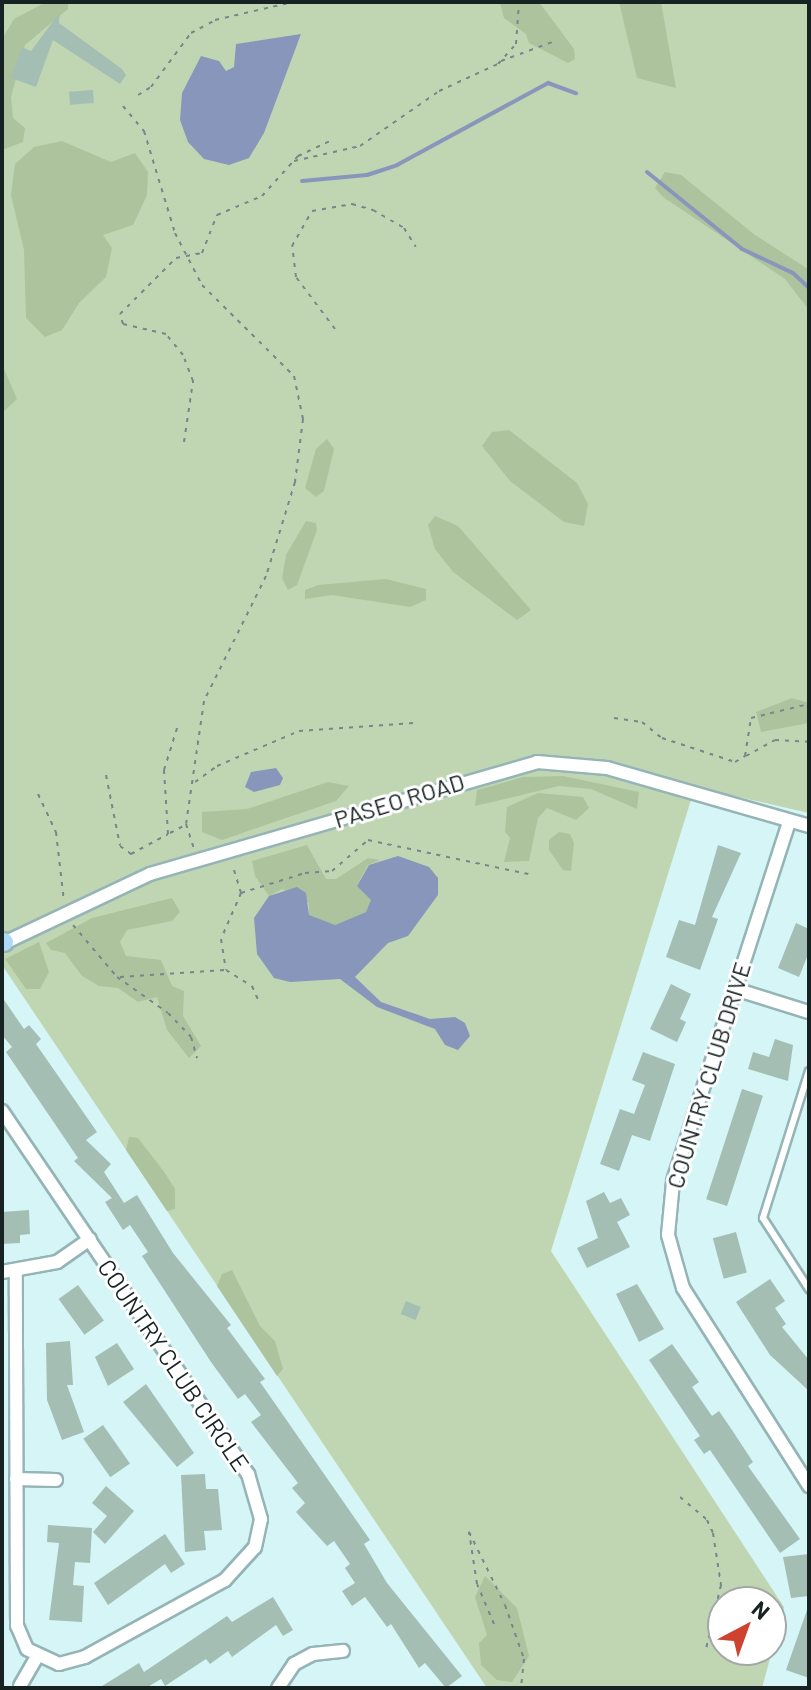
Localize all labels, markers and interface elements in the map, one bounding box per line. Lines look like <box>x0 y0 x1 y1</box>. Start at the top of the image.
street label: PASEO ROAD <box>330 767 468 833</box>
street label: COUNTRY CLUB DRIVE <box>660 958 756 1192</box>
street label: COUNTRY CLUB CIRCLE <box>92 1254 256 1476</box>
north arrow <box>707 1586 787 1666</box>
text: N <box>747 1595 775 1624</box>

